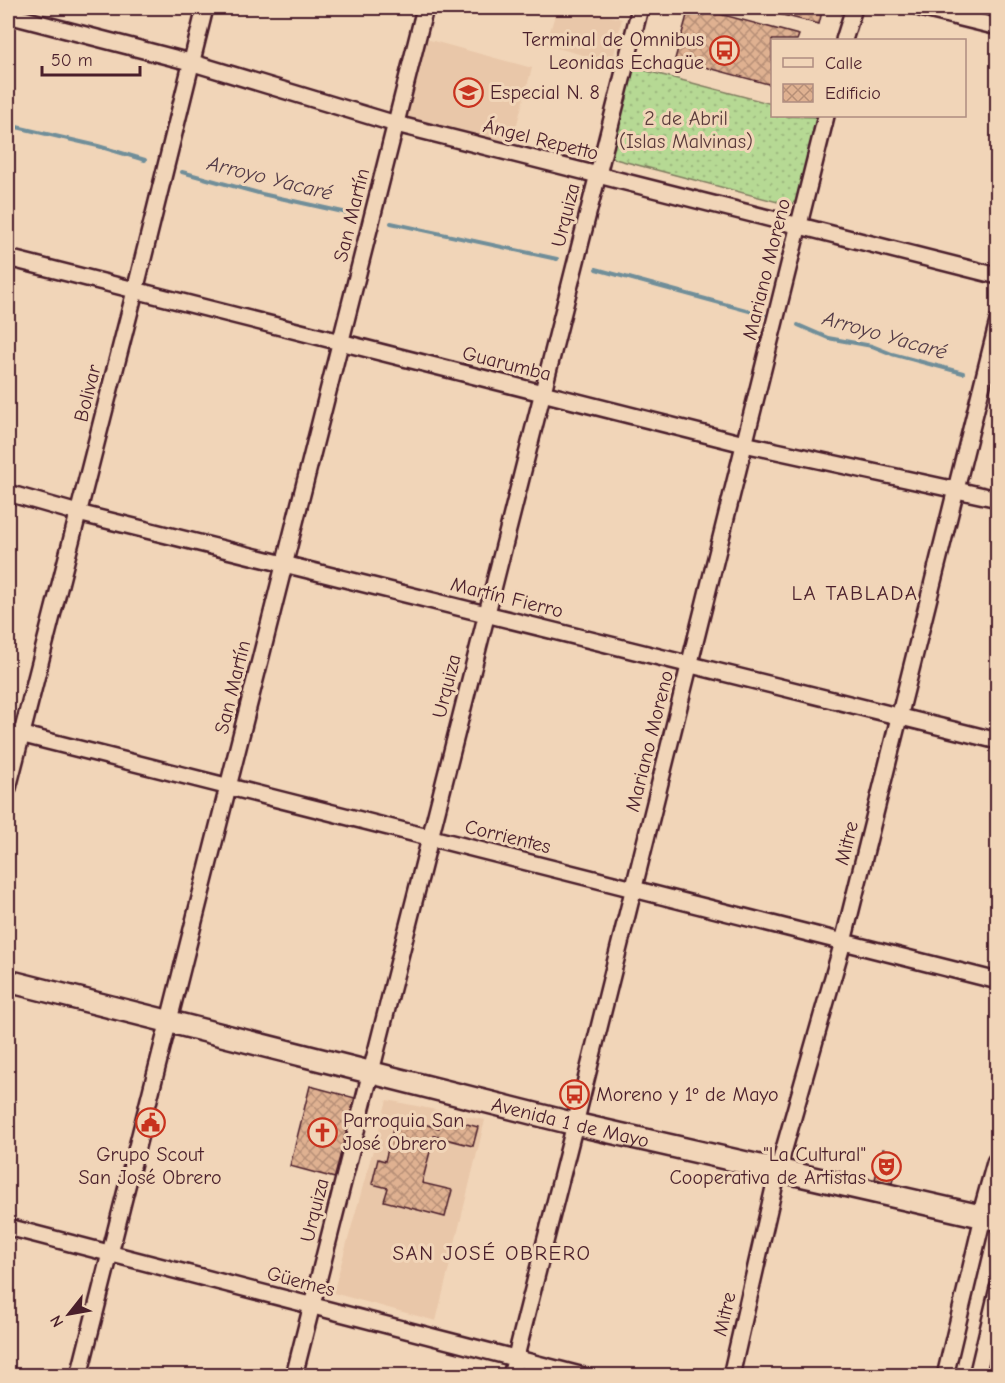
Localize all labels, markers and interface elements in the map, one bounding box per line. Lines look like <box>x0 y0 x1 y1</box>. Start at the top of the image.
place label: Terminal de Omnibus Leonidas Echagüe <box>522 28 704 74</box>
bus stop icon: Terminal de Omnibus Leonidas Echagüe <box>709 34 741 66</box>
scale bar <box>42 39 140 77</box>
legend <box>771 39 966 117</box>
text: 50 m <box>51 50 93 71</box>
text: Calle <box>825 53 862 74</box>
school or university icon: Especial N. 8 <box>453 76 485 108</box>
place label: Especial N. 8 <box>490 81 600 104</box>
text: Edificio <box>825 83 881 104</box>
park label: 2 de Abril (Islas Malvinas) <box>619 107 753 153</box>
street label: Ángel Repetto <box>481 113 601 165</box>
water label: Arroyo Yacaré <box>204 151 335 205</box>
street label: San Martín <box>329 166 374 264</box>
street label: Urquiza <box>546 181 585 249</box>
street label: Mariano Moreno <box>738 196 795 342</box>
water label: Arroyo Yacaré <box>819 306 950 364</box>
street label: Guarumba <box>460 341 554 386</box>
street label: Bolivar <box>69 362 106 424</box>
street label: Martín Fierro <box>448 572 566 623</box>
district label: LA TABLADA <box>791 581 919 605</box>
street label: San Martín <box>210 638 255 736</box>
street label: Urquiza <box>427 652 466 720</box>
street label: Mariano Moreno <box>621 668 678 814</box>
street label: Corrientes <box>462 815 553 858</box>
street label: Mitre <box>830 819 863 868</box>
bus stop icon: Moreno y 1º de Mayo <box>559 1078 591 1110</box>
place label: Moreno y 1º de Mayo <box>596 1083 779 1106</box>
street label: Avenida 1 de Mayo <box>489 1092 651 1152</box>
public building icon: Grupo Scout San José Obrero <box>134 1107 166 1139</box>
place label: Parroquia San José Obrero <box>343 1109 464 1155</box>
church icon: Parroquia San José Obrero <box>306 1116 338 1148</box>
place label: Grupo Scout San José Obrero <box>79 1143 221 1189</box>
place label: "La Cultural" Cooperativa de Artistas <box>670 1143 866 1189</box>
theatre icon: "La Cultural" Cooperativa de Artistas <box>871 1150 903 1182</box>
street label: Urquiza <box>295 1176 334 1244</box>
district label: SAN JOSÉ OBRERO <box>392 1241 592 1265</box>
street label: Güemes <box>264 1261 337 1302</box>
north arrow <box>39 1284 99 1344</box>
street label: Mitre <box>708 1290 741 1338</box>
text: N <box>47 1312 67 1330</box>

